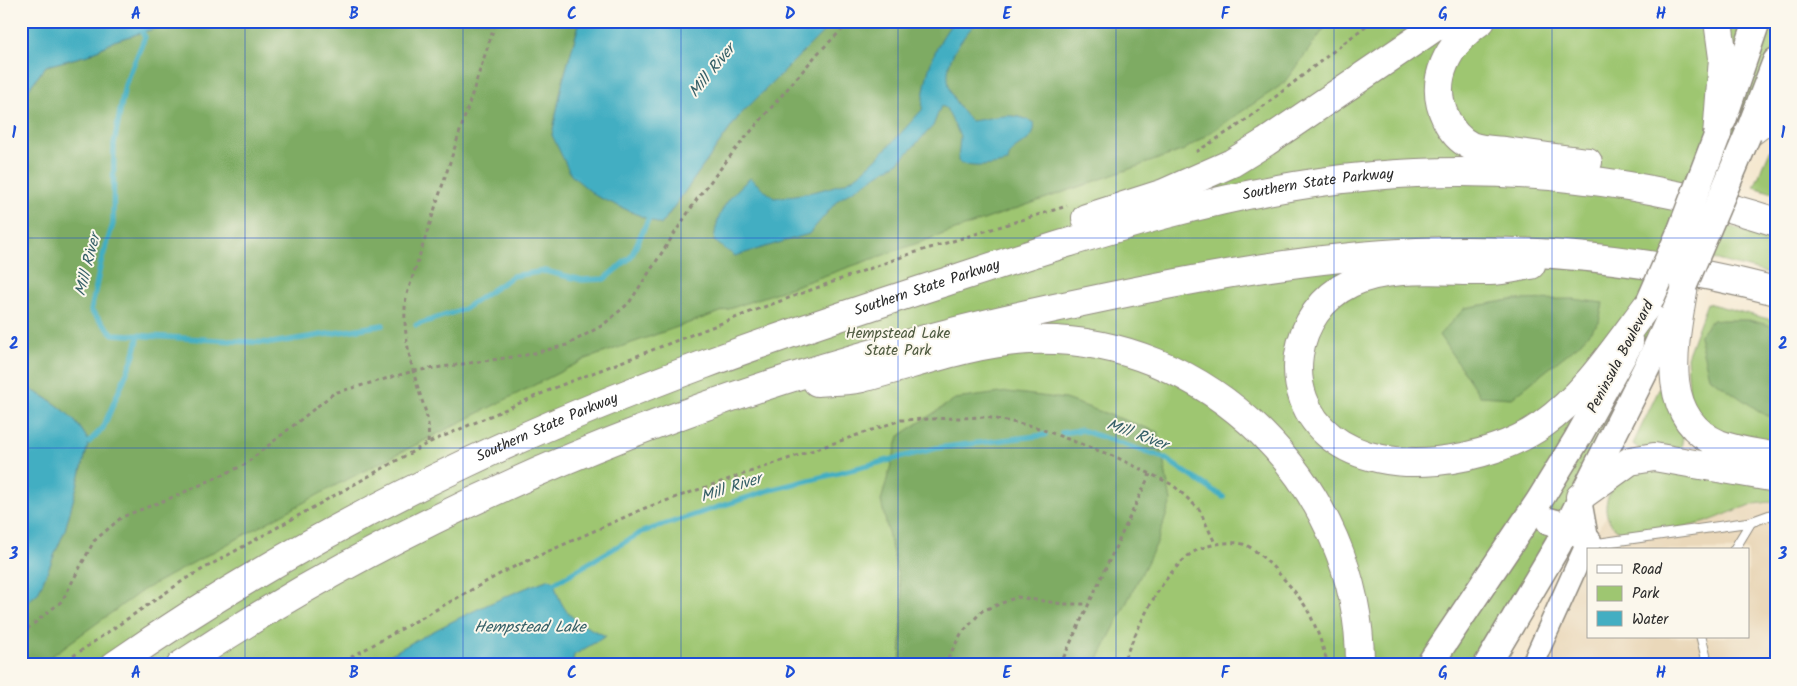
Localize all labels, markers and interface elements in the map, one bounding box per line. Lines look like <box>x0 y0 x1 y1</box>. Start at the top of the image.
text: A <box>131 2 141 27</box>
text: B <box>349 2 359 27</box>
text: C <box>567 2 577 27</box>
text: D <box>785 2 796 27</box>
text: E <box>1003 2 1013 27</box>
text: F <box>1221 2 1231 27</box>
text: G <box>1438 2 1448 27</box>
text: H <box>1656 2 1666 27</box>
water label: Mill River <box>682 36 744 103</box>
text: 1 <box>12 121 17 146</box>
text: 1 <box>1781 121 1786 146</box>
street label: Southern State Parkway <box>1240 162 1395 208</box>
water label: Mill River <box>68 228 109 299</box>
street label: Southern State Parkway <box>851 253 1004 323</box>
street label: Peninsula Boulevard <box>1581 296 1661 418</box>
park label: Hempstead Lake State Park <box>846 322 950 363</box>
text: 2 <box>9 332 19 357</box>
text: 2 <box>1778 332 1788 357</box>
street label: Southern State Parkway <box>472 386 623 469</box>
water label: Mill River <box>1103 412 1174 459</box>
water label: Mill River <box>697 465 768 510</box>
text: 3 <box>9 542 19 567</box>
text: 3 <box>1778 542 1788 567</box>
legend <box>1587 548 1750 638</box>
text: Road <box>1632 558 1663 582</box>
text: Park <box>1632 582 1660 606</box>
text: Water <box>1632 608 1669 632</box>
water label: Hempstead Lake <box>474 615 587 640</box>
text: A <box>131 661 141 686</box>
text: B <box>349 661 359 686</box>
text: C <box>567 661 577 686</box>
text: D <box>785 661 796 686</box>
text: E <box>1003 661 1013 686</box>
text: F <box>1221 661 1231 686</box>
text: G <box>1438 661 1448 686</box>
text: H <box>1656 661 1666 686</box>

